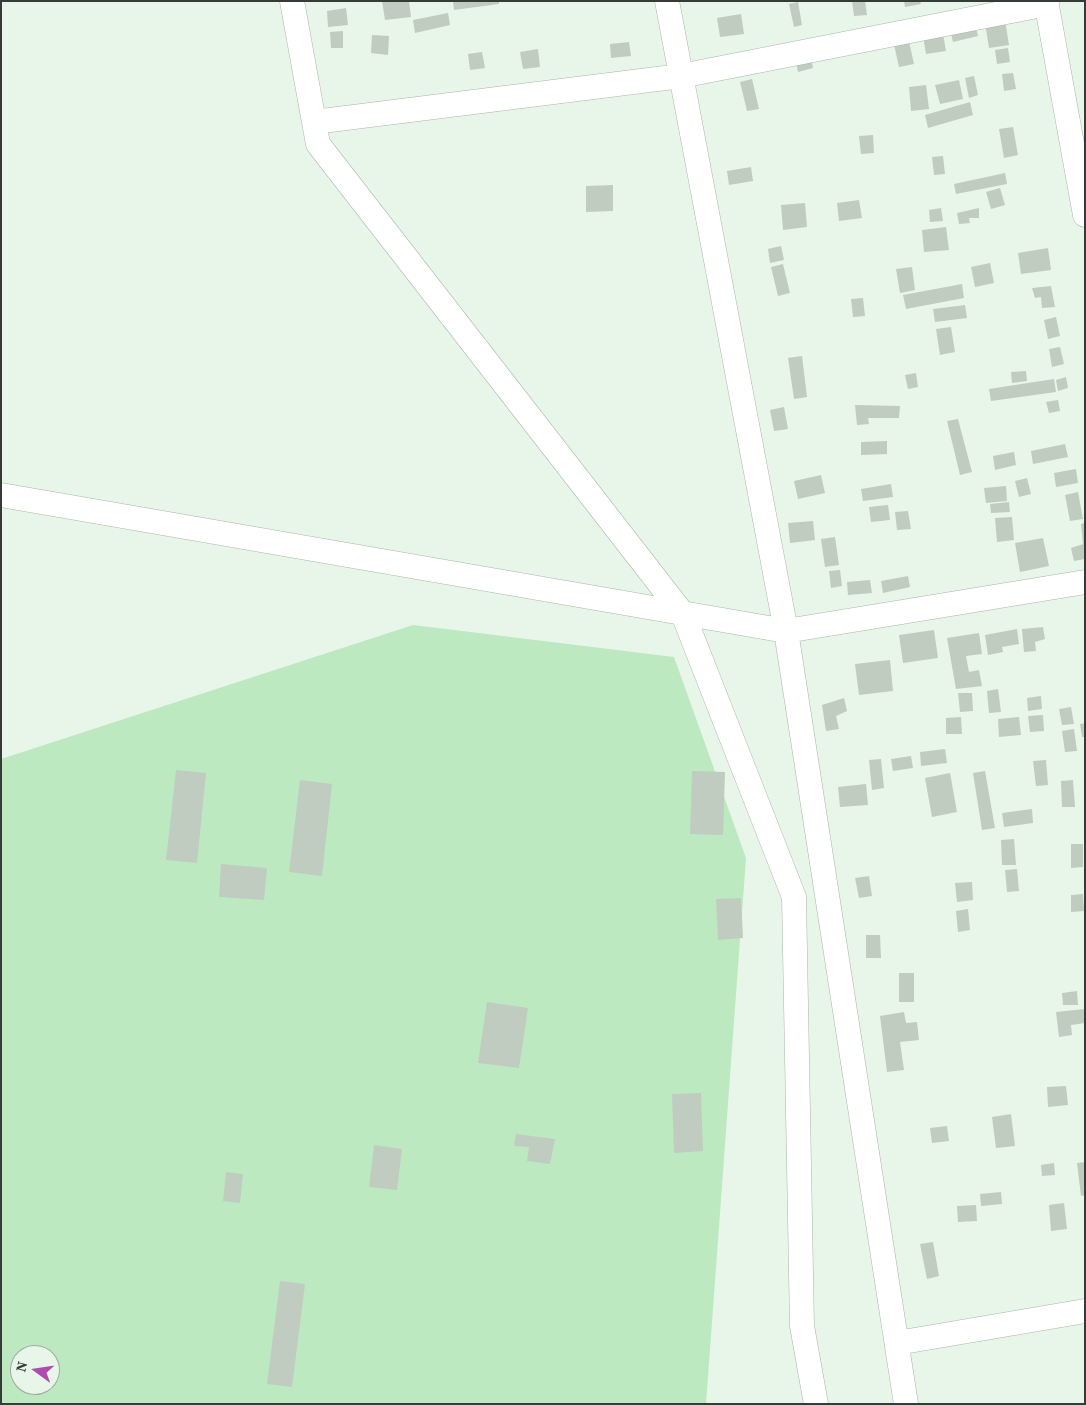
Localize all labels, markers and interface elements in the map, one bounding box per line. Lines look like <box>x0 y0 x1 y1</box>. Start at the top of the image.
north arrow <box>10 1345 60 1395</box>
text: N <box>10 1359 32 1374</box>

